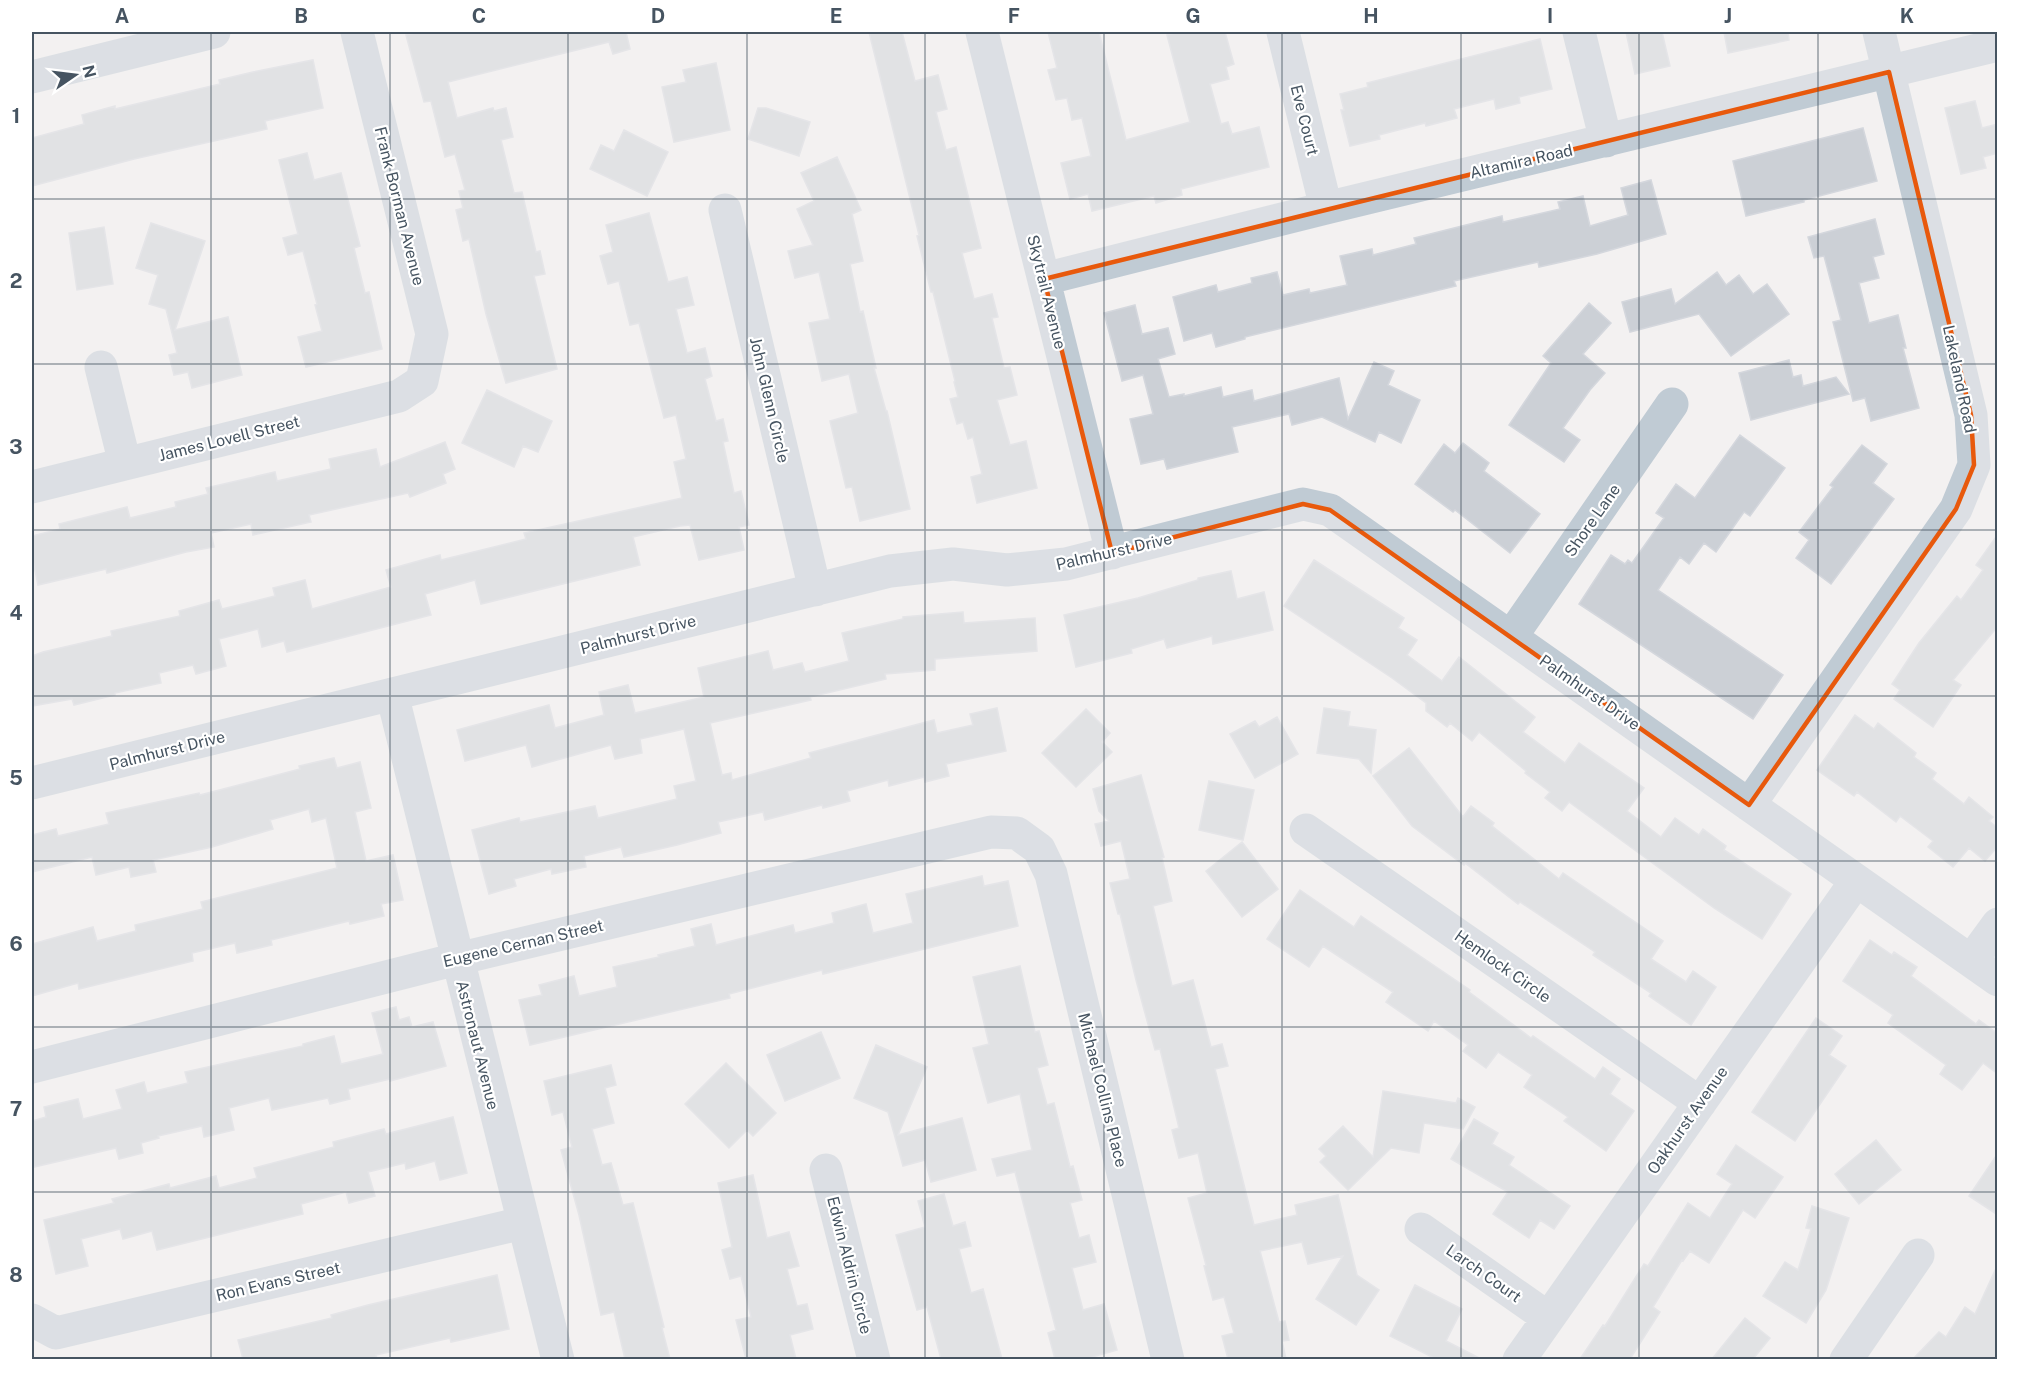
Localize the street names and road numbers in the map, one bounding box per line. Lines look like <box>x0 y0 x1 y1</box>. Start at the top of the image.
street label: Eve Court <box>1287 83 1322 157</box>
street label: Frank Borman Avenue <box>371 125 428 288</box>
street label: Altamira Road <box>1468 140 1574 183</box>
street label: Skytrail Avenue <box>1023 233 1070 351</box>
street label: Lakeland Road <box>1939 323 1980 435</box>
street label: John Glenn Circle <box>746 335 793 465</box>
street label: James Lovell Street <box>157 412 302 465</box>
street label: Shore Lane <box>1561 480 1624 560</box>
street label: Palmhurst Drive <box>1054 529 1174 574</box>
street label: Palmhurst Drive <box>578 611 698 658</box>
street label: Palmhurst Drive <box>1536 651 1644 734</box>
street label: Palmhurst Drive <box>107 727 227 774</box>
street label: Eugene Cernan Street <box>441 916 605 971</box>
street label: Hemlock Circle <box>1451 926 1555 1007</box>
street label: Astronaut Avenue <box>452 978 503 1112</box>
street label: Michael Collins Place <box>1074 1011 1131 1169</box>
street label: Oakhurst Avenue <box>1643 1063 1732 1178</box>
street label: Edwin Aldrin Circle <box>823 1194 876 1336</box>
street label: Larch Court <box>1443 1241 1525 1306</box>
street label: Ron Evans Street <box>214 1258 342 1305</box>

